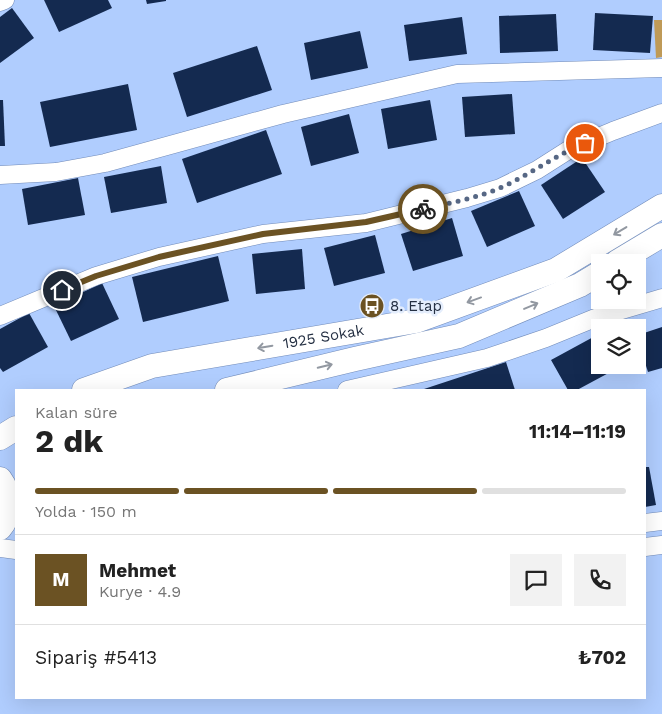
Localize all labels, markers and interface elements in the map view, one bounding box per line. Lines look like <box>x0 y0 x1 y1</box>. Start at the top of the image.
pin <box>564 122 606 164</box>
icon: bag <box>571 129 599 157</box>
courier <box>398 184 448 234</box>
icon: bike <box>409 195 437 223</box>
one-way arrow <box>614 227 628 237</box>
map controls <box>591 254 646 374</box>
button: locate <box>591 254 646 309</box>
pin <box>41 269 83 311</box>
icon: home <box>48 276 76 304</box>
bus stop icon: 8. Etap <box>359 293 385 319</box>
one-way arrow <box>467 296 482 305</box>
place label: 8. Etap <box>390 297 442 315</box>
one-way arrow <box>523 300 538 310</box>
button: layers <box>591 319 646 374</box>
street label: 1925 Sokak <box>282 321 366 353</box>
one-way arrow <box>257 342 273 352</box>
one-way arrow <box>317 361 333 370</box>
text: Kalan süre <box>35 403 117 422</box>
text: 11:14–11:19 <box>529 420 626 443</box>
text: 2 dk <box>35 422 103 460</box>
text: Yolda · 150 m <box>35 502 137 521</box>
button: chat <box>510 554 562 606</box>
button: phone <box>574 554 626 606</box>
text: Mehmet <box>99 559 176 582</box>
text: M <box>52 568 70 591</box>
text: Kurye · 4.9 <box>99 582 181 601</box>
text: Sipariş #5413 <box>35 646 157 669</box>
text: ₺702 <box>578 646 626 669</box>

